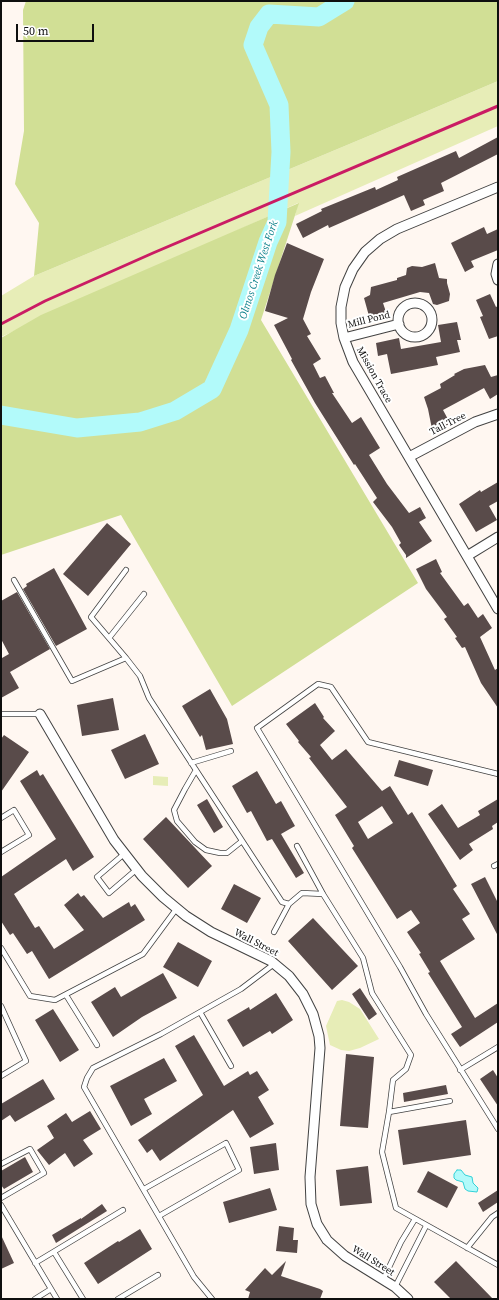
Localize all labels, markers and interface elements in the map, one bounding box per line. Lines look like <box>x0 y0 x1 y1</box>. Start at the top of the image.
scale bar <box>18 16 96 42</box>
text: 50 m <box>23 23 49 39</box>
water label: Olmos Creek West Fork <box>237 219 281 321</box>
street label: Mill Pond <box>347 309 391 331</box>
street label: Mission Trace <box>354 345 394 405</box>
street label: Tall Tree <box>428 410 468 438</box>
street label: Wall Street <box>232 927 280 959</box>
street label: Wall Street <box>349 1243 397 1279</box>

